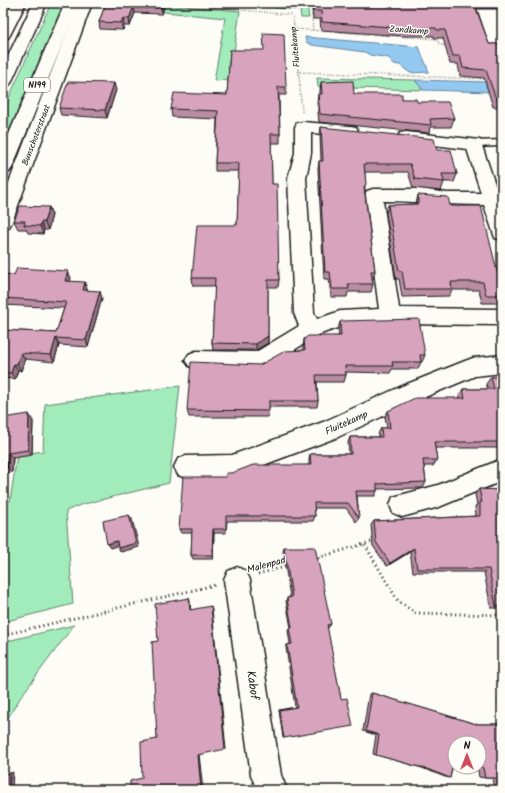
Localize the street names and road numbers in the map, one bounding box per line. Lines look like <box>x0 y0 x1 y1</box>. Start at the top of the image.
street label: Zandkamp <box>389 22 430 39</box>
street label: Fluitekamp <box>286 25 305 68</box>
road number: N199 <box>24 78 50 92</box>
street label: Bunschoterstraat <box>18 102 55 168</box>
street label: Fluitekamp <box>322 406 371 439</box>
street label: Malenpad <box>245 552 288 578</box>
street label: Kabof <box>241 669 264 702</box>

